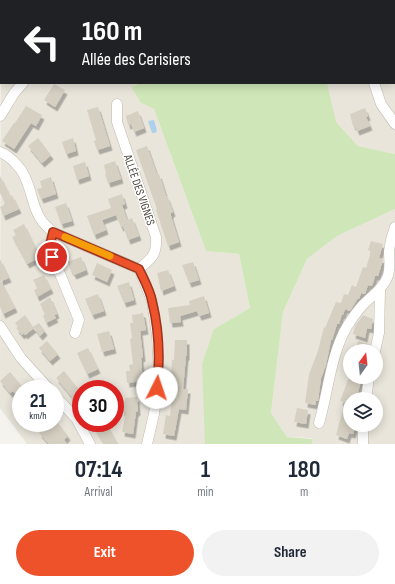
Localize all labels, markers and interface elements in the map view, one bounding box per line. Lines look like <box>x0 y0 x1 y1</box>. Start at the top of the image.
text: 160 m <box>82 15 142 48</box>
icon: left <box>16 16 68 68</box>
text: Allée des Cerisiers <box>82 49 191 70</box>
street label: ALLÉE DES VIGNES <box>120 152 158 227</box>
pin <box>35 240 69 274</box>
icon: arrive <box>41 246 63 268</box>
north arrow <box>343 344 383 384</box>
map controls <box>343 344 383 432</box>
position arrow <box>136 367 178 409</box>
speed limit sign: 30 <box>72 380 124 432</box>
text: 21 <box>30 389 46 413</box>
button: layers <box>343 392 383 432</box>
text: km/h <box>29 410 47 422</box>
text: 07:14 <box>75 455 123 484</box>
text: 1 <box>201 455 210 484</box>
text: 180 <box>288 455 320 484</box>
text: Arrival <box>85 484 113 500</box>
text: min <box>197 484 214 500</box>
text: m <box>300 484 308 500</box>
button: Exit <box>16 530 194 576</box>
button: Share <box>202 530 379 576</box>

